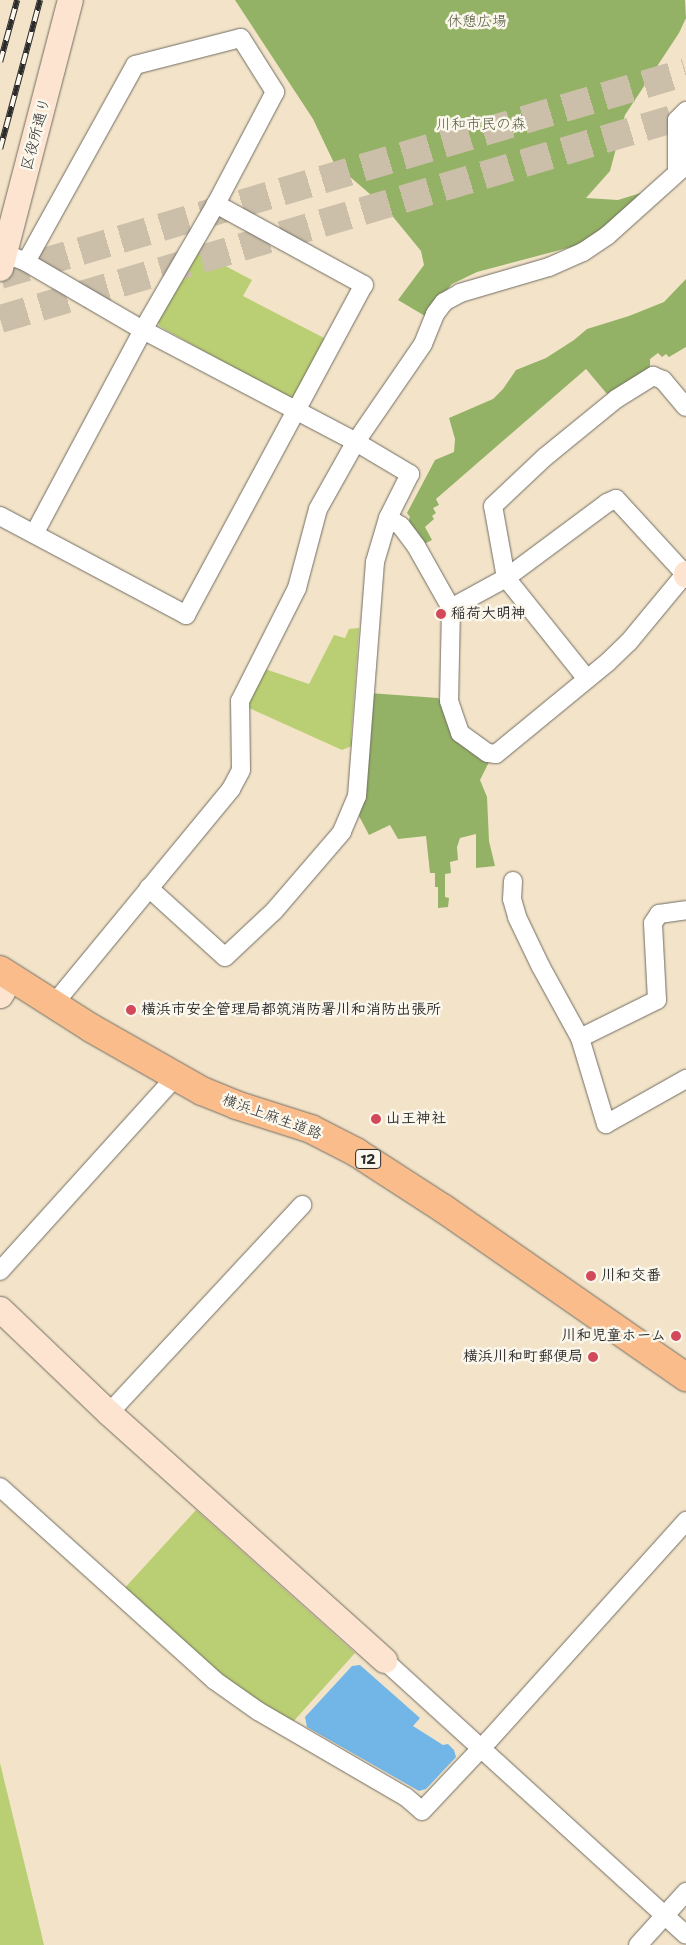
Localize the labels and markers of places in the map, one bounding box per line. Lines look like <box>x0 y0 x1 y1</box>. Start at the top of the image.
place label: 稲荷大明神 <box>451 605 526 623</box>
marker: 稲荷大明神 <box>435 608 447 620</box>
place label: 横浜市安全管理局都筑消防署川和消防出張所 <box>141 1001 441 1019</box>
marker: 横浜市安全管理局都筑消防署川和消防出張所 <box>125 1004 137 1016</box>
place label: 山王神社 <box>386 1110 446 1128</box>
marker: 山王神社 <box>370 1113 382 1125</box>
place label: 川和交番 <box>601 1267 661 1285</box>
marker: 川和交番 <box>585 1270 597 1282</box>
place label: 川和児童ホーム <box>561 1327 666 1345</box>
marker: 川和児童ホーム <box>670 1330 682 1342</box>
place label: 横浜川和町郵便局 <box>463 1348 583 1366</box>
marker: 横浜川和町郵便局 <box>587 1351 599 1363</box>

